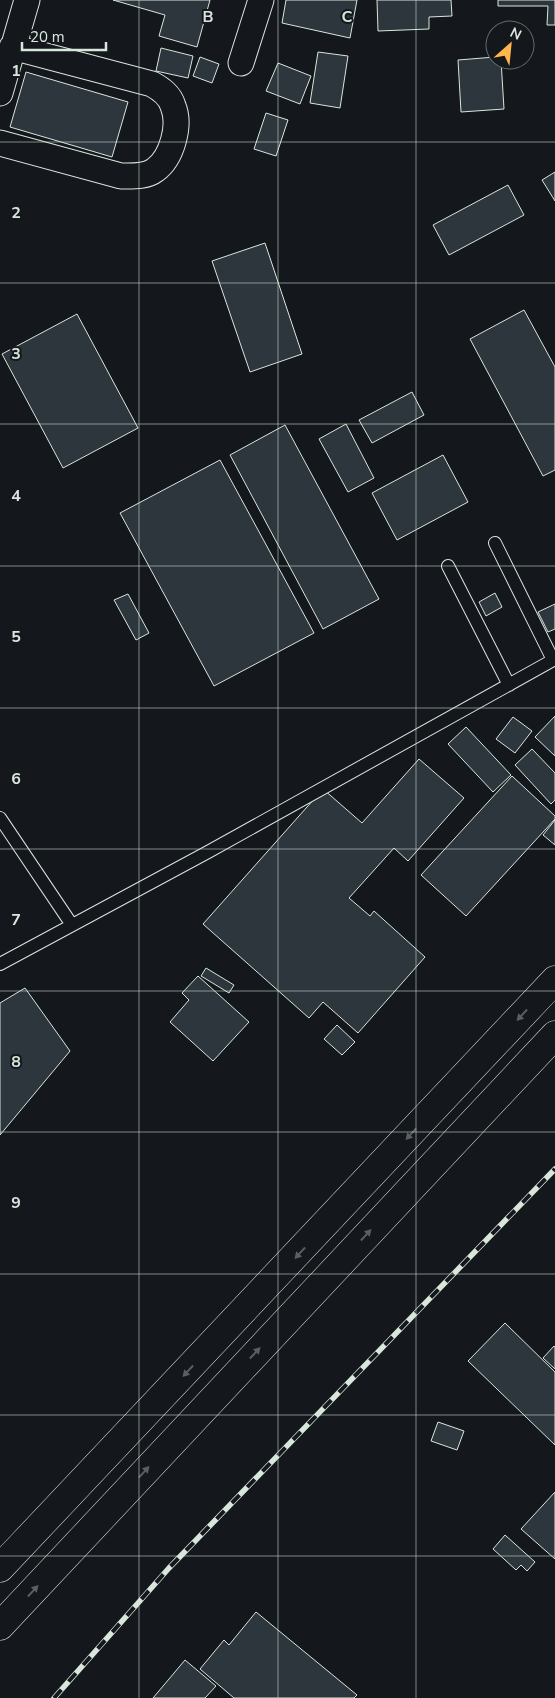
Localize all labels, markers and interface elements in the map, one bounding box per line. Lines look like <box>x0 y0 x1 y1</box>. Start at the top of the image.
text: B <box>202 6 214 28</box>
text: C <box>342 6 353 28</box>
scale bar <box>22 20 106 52</box>
north arrow <box>485 20 535 70</box>
text: N <box>507 23 525 45</box>
text: 20 m <box>30 27 65 47</box>
text: 1 <box>11 60 21 82</box>
text: 2 <box>11 202 21 224</box>
text: 3 <box>11 343 21 365</box>
text: 4 <box>11 485 21 507</box>
text: 5 <box>11 626 21 648</box>
text: 6 <box>11 768 21 790</box>
text: 7 <box>11 909 21 931</box>
one-way arrow <box>516 1009 528 1021</box>
text: 8 <box>11 1051 21 1073</box>
one-way arrow <box>405 1128 417 1140</box>
text: 9 <box>11 1192 21 1214</box>
one-way arrow <box>360 1229 372 1241</box>
one-way arrow <box>294 1246 306 1258</box>
one-way arrow <box>249 1348 261 1360</box>
one-way arrow <box>182 1364 194 1376</box>
one-way arrow <box>138 1466 150 1478</box>
one-way arrow <box>27 1585 39 1597</box>

